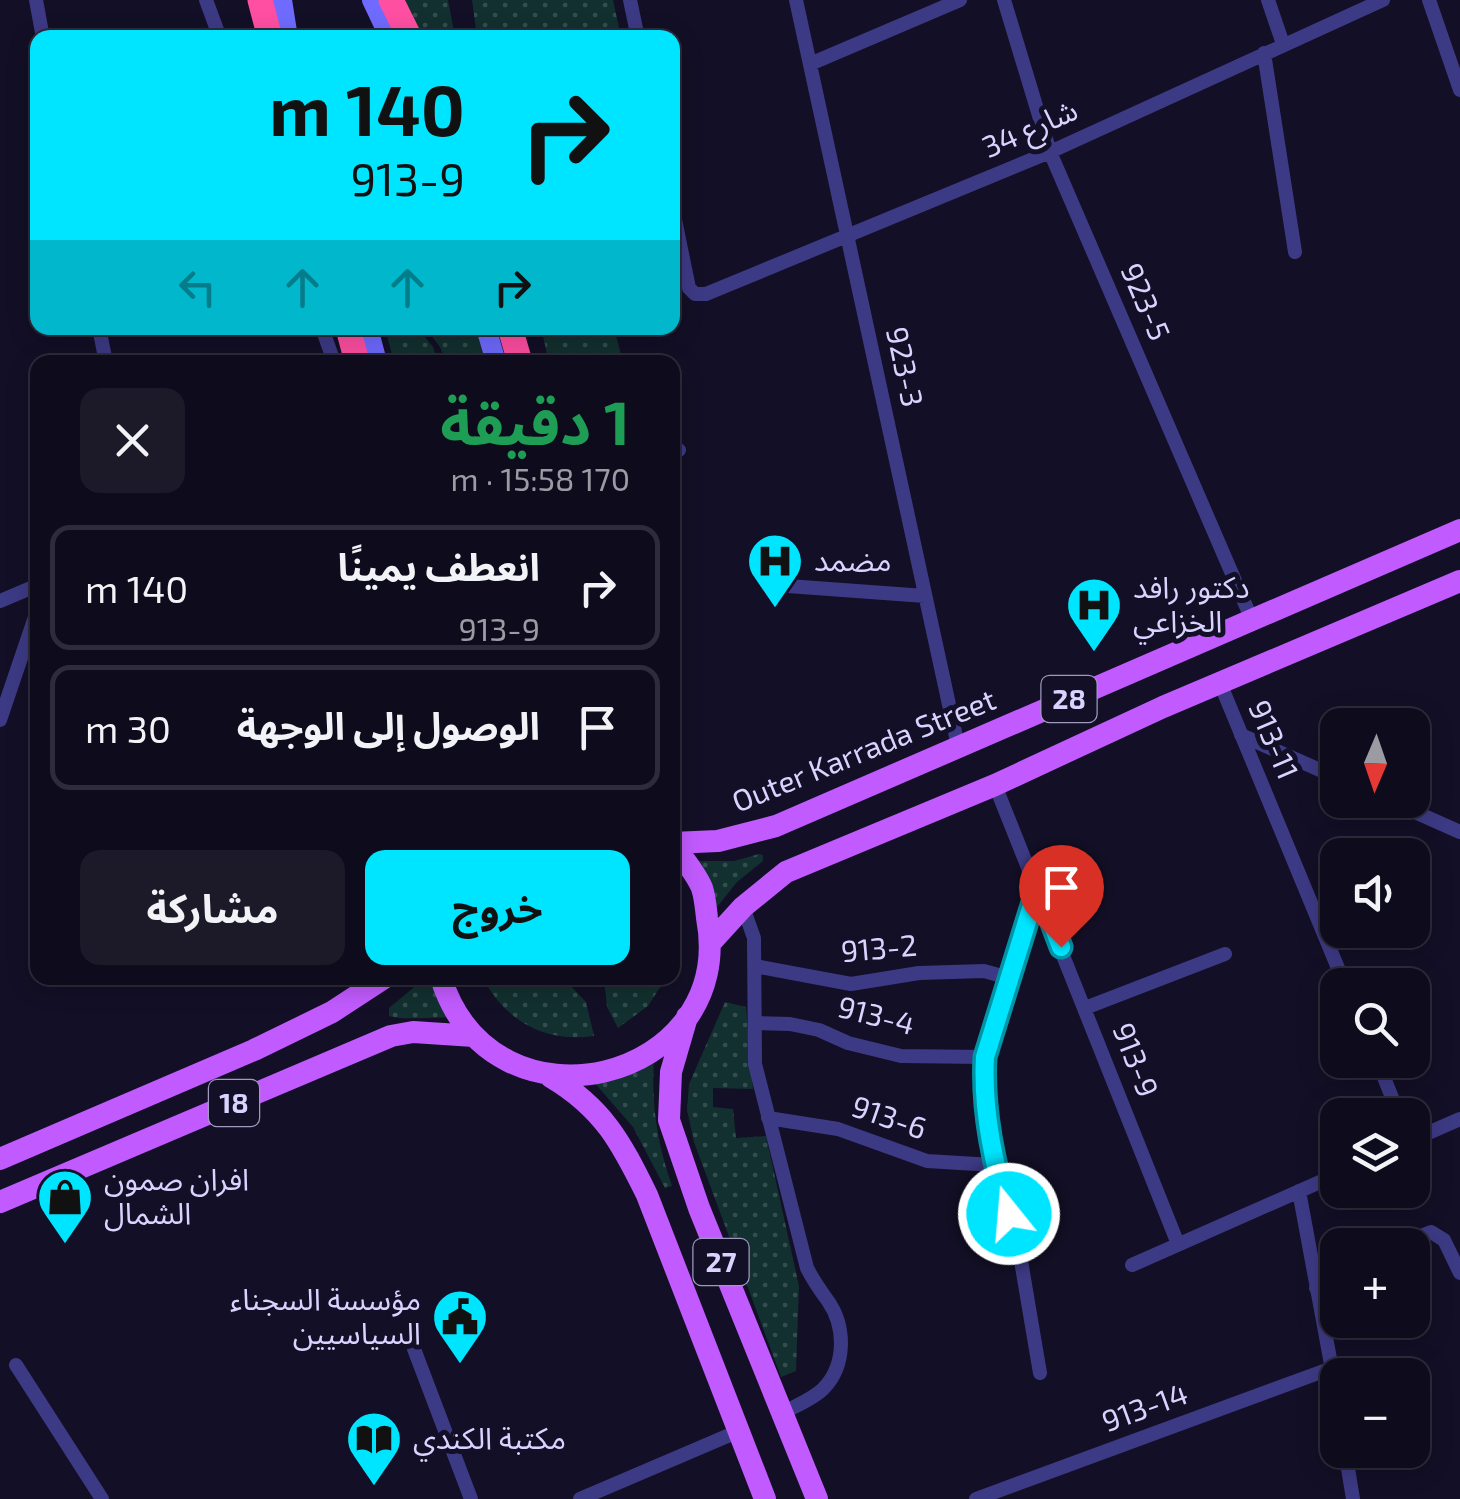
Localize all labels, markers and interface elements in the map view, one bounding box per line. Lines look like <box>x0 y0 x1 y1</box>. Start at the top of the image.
text: 140 m <box>269 66 465 150</box>
icon: right <box>500 70 630 200</box>
street label: شارع 34 <box>976 90 1085 169</box>
text: 913-9 <box>350 151 465 205</box>
street label: 923-5 <box>1115 257 1179 345</box>
icon: left <box>170 260 225 315</box>
icon: ahead <box>275 260 330 315</box>
icon: ahead <box>380 260 435 315</box>
icon: right <box>485 260 540 315</box>
street label: 923-3 <box>880 323 932 410</box>
text: 1 دقيقة <box>440 385 630 457</box>
button: close <box>80 388 185 493</box>
text: 170 m · 15:58 <box>451 459 630 497</box>
hospital icon: مضمد <box>745 531 805 610</box>
place label: مضمد <box>814 541 892 577</box>
text: انعطف يمينًا <box>337 543 540 589</box>
icon: right <box>570 560 625 615</box>
text: 140 m <box>85 565 188 611</box>
place label: دكتور رافد الخزاعي <box>1133 568 1250 645</box>
hospital icon: دكتور رافد الخزاعي <box>1064 575 1124 654</box>
text: 913-9 <box>458 609 540 647</box>
road number: 28 <box>1042 676 1096 722</box>
street label: Outer Karrada Street <box>726 680 1000 819</box>
street label: 913-11 <box>1242 694 1307 784</box>
icon: arrive <box>570 700 625 755</box>
text: الوصول إلى الوجهة <box>237 702 540 748</box>
text: 30 m <box>85 705 171 751</box>
north arrow <box>1320 708 1430 818</box>
map controls <box>1320 708 1430 1468</box>
button: sound <box>1320 838 1430 948</box>
pin <box>1019 845 1104 948</box>
button: مشاركة <box>80 850 345 965</box>
button: خروج <box>365 850 630 965</box>
icon: arrive <box>1034 860 1089 915</box>
street label: 913-2 <box>839 926 918 968</box>
button: search <box>1320 968 1430 1078</box>
street label: 913-4 <box>834 987 919 1041</box>
street label: 913-9 <box>1106 1017 1167 1101</box>
road number: 18 <box>209 1080 259 1126</box>
street label: 913-6 <box>848 1087 932 1146</box>
button: layers <box>1320 1098 1430 1208</box>
place label: افران صمون الشمال <box>104 1160 249 1232</box>
position arrow <box>957 1162 1061 1266</box>
shop icon: افران صمون الشمال <box>35 1167 95 1246</box>
button: + <box>1320 1228 1430 1338</box>
road number: 27 <box>694 1239 748 1285</box>
place label: مؤسسة السجناء السياسيين <box>230 1280 421 1351</box>
public building icon: مؤسسة السجناء السياسيين <box>430 1287 490 1366</box>
button: − <box>1320 1358 1430 1468</box>
street label: 913-14 <box>1096 1374 1192 1438</box>
library icon: مكتبة الكندي <box>344 1409 404 1488</box>
place label: مكتبة الكندي <box>413 1419 566 1462</box>

